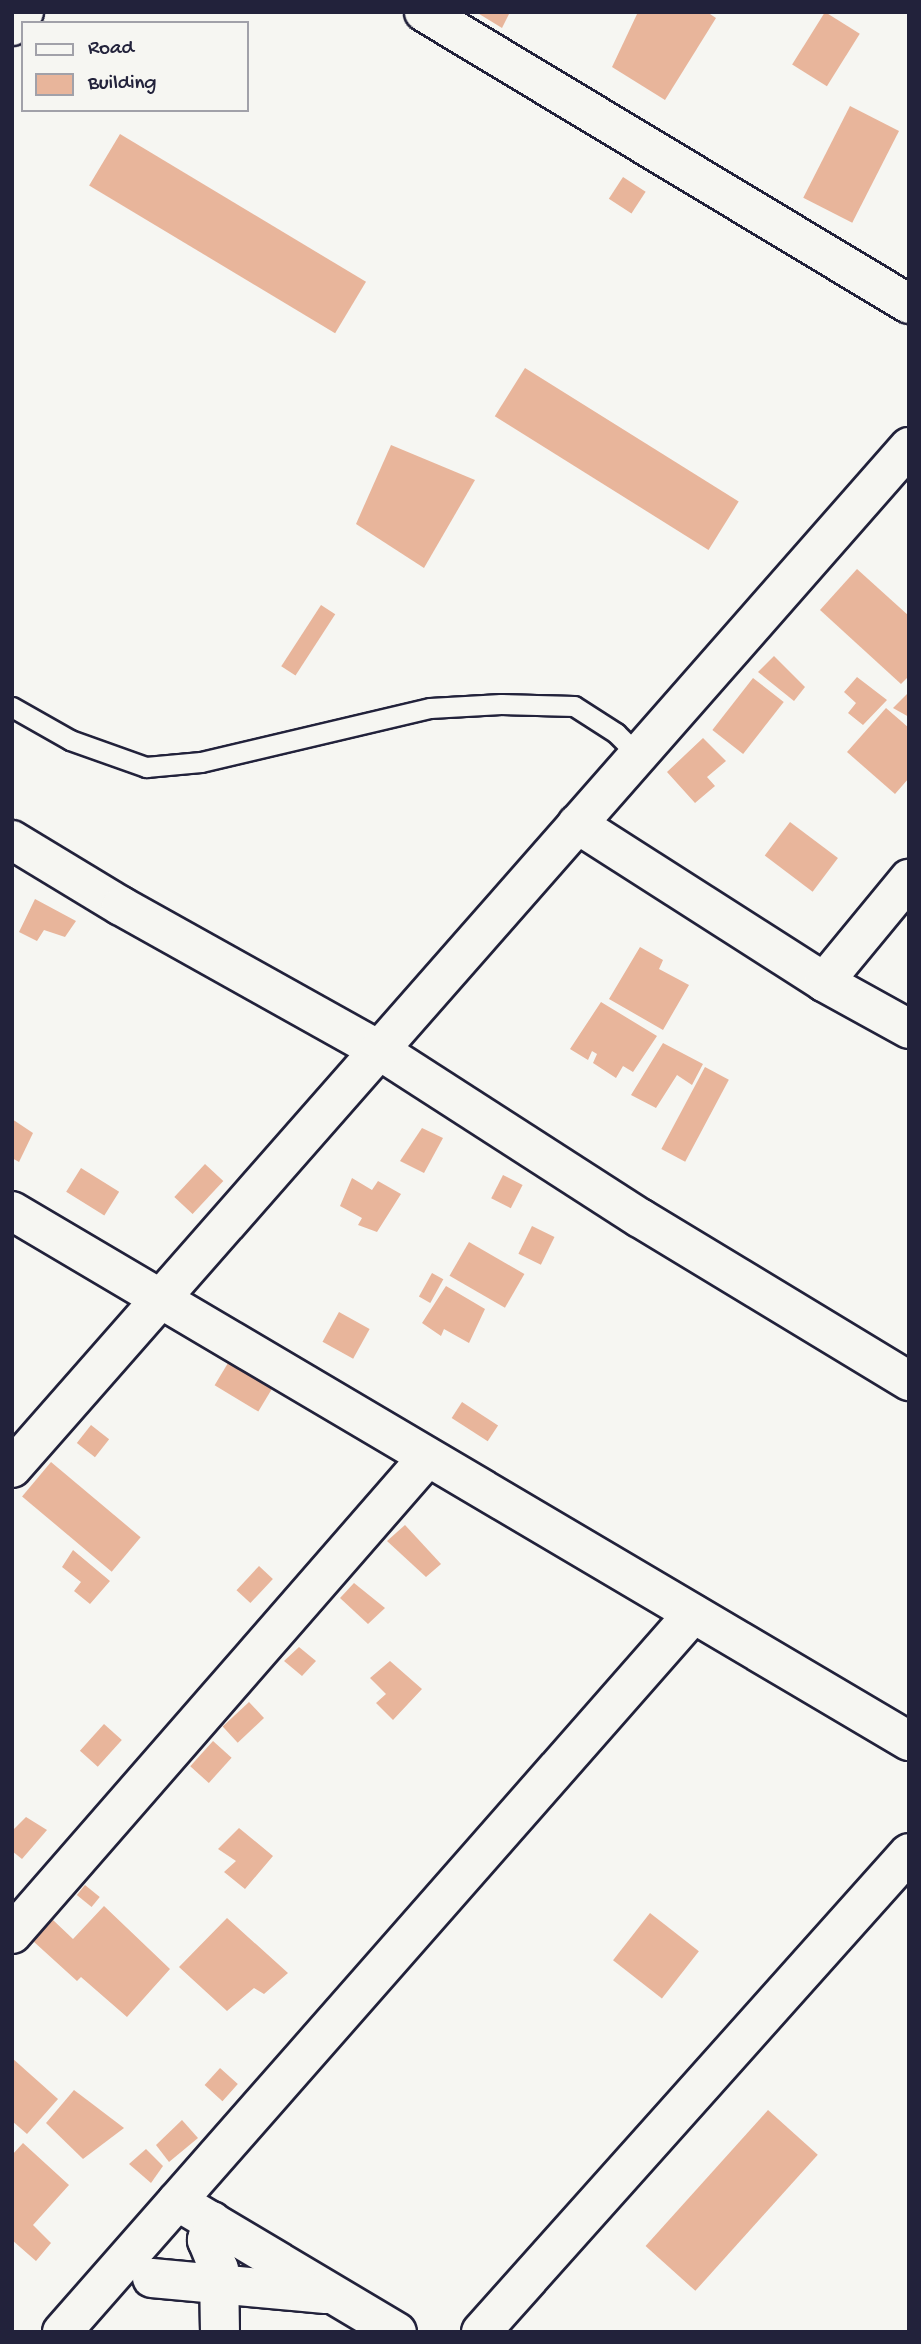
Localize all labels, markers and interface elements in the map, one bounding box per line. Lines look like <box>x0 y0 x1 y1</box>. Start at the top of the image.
legend <box>21 21 248 112</box>
text: Road <box>88 37 134 62</box>
text: Building <box>88 72 157 97</box>

